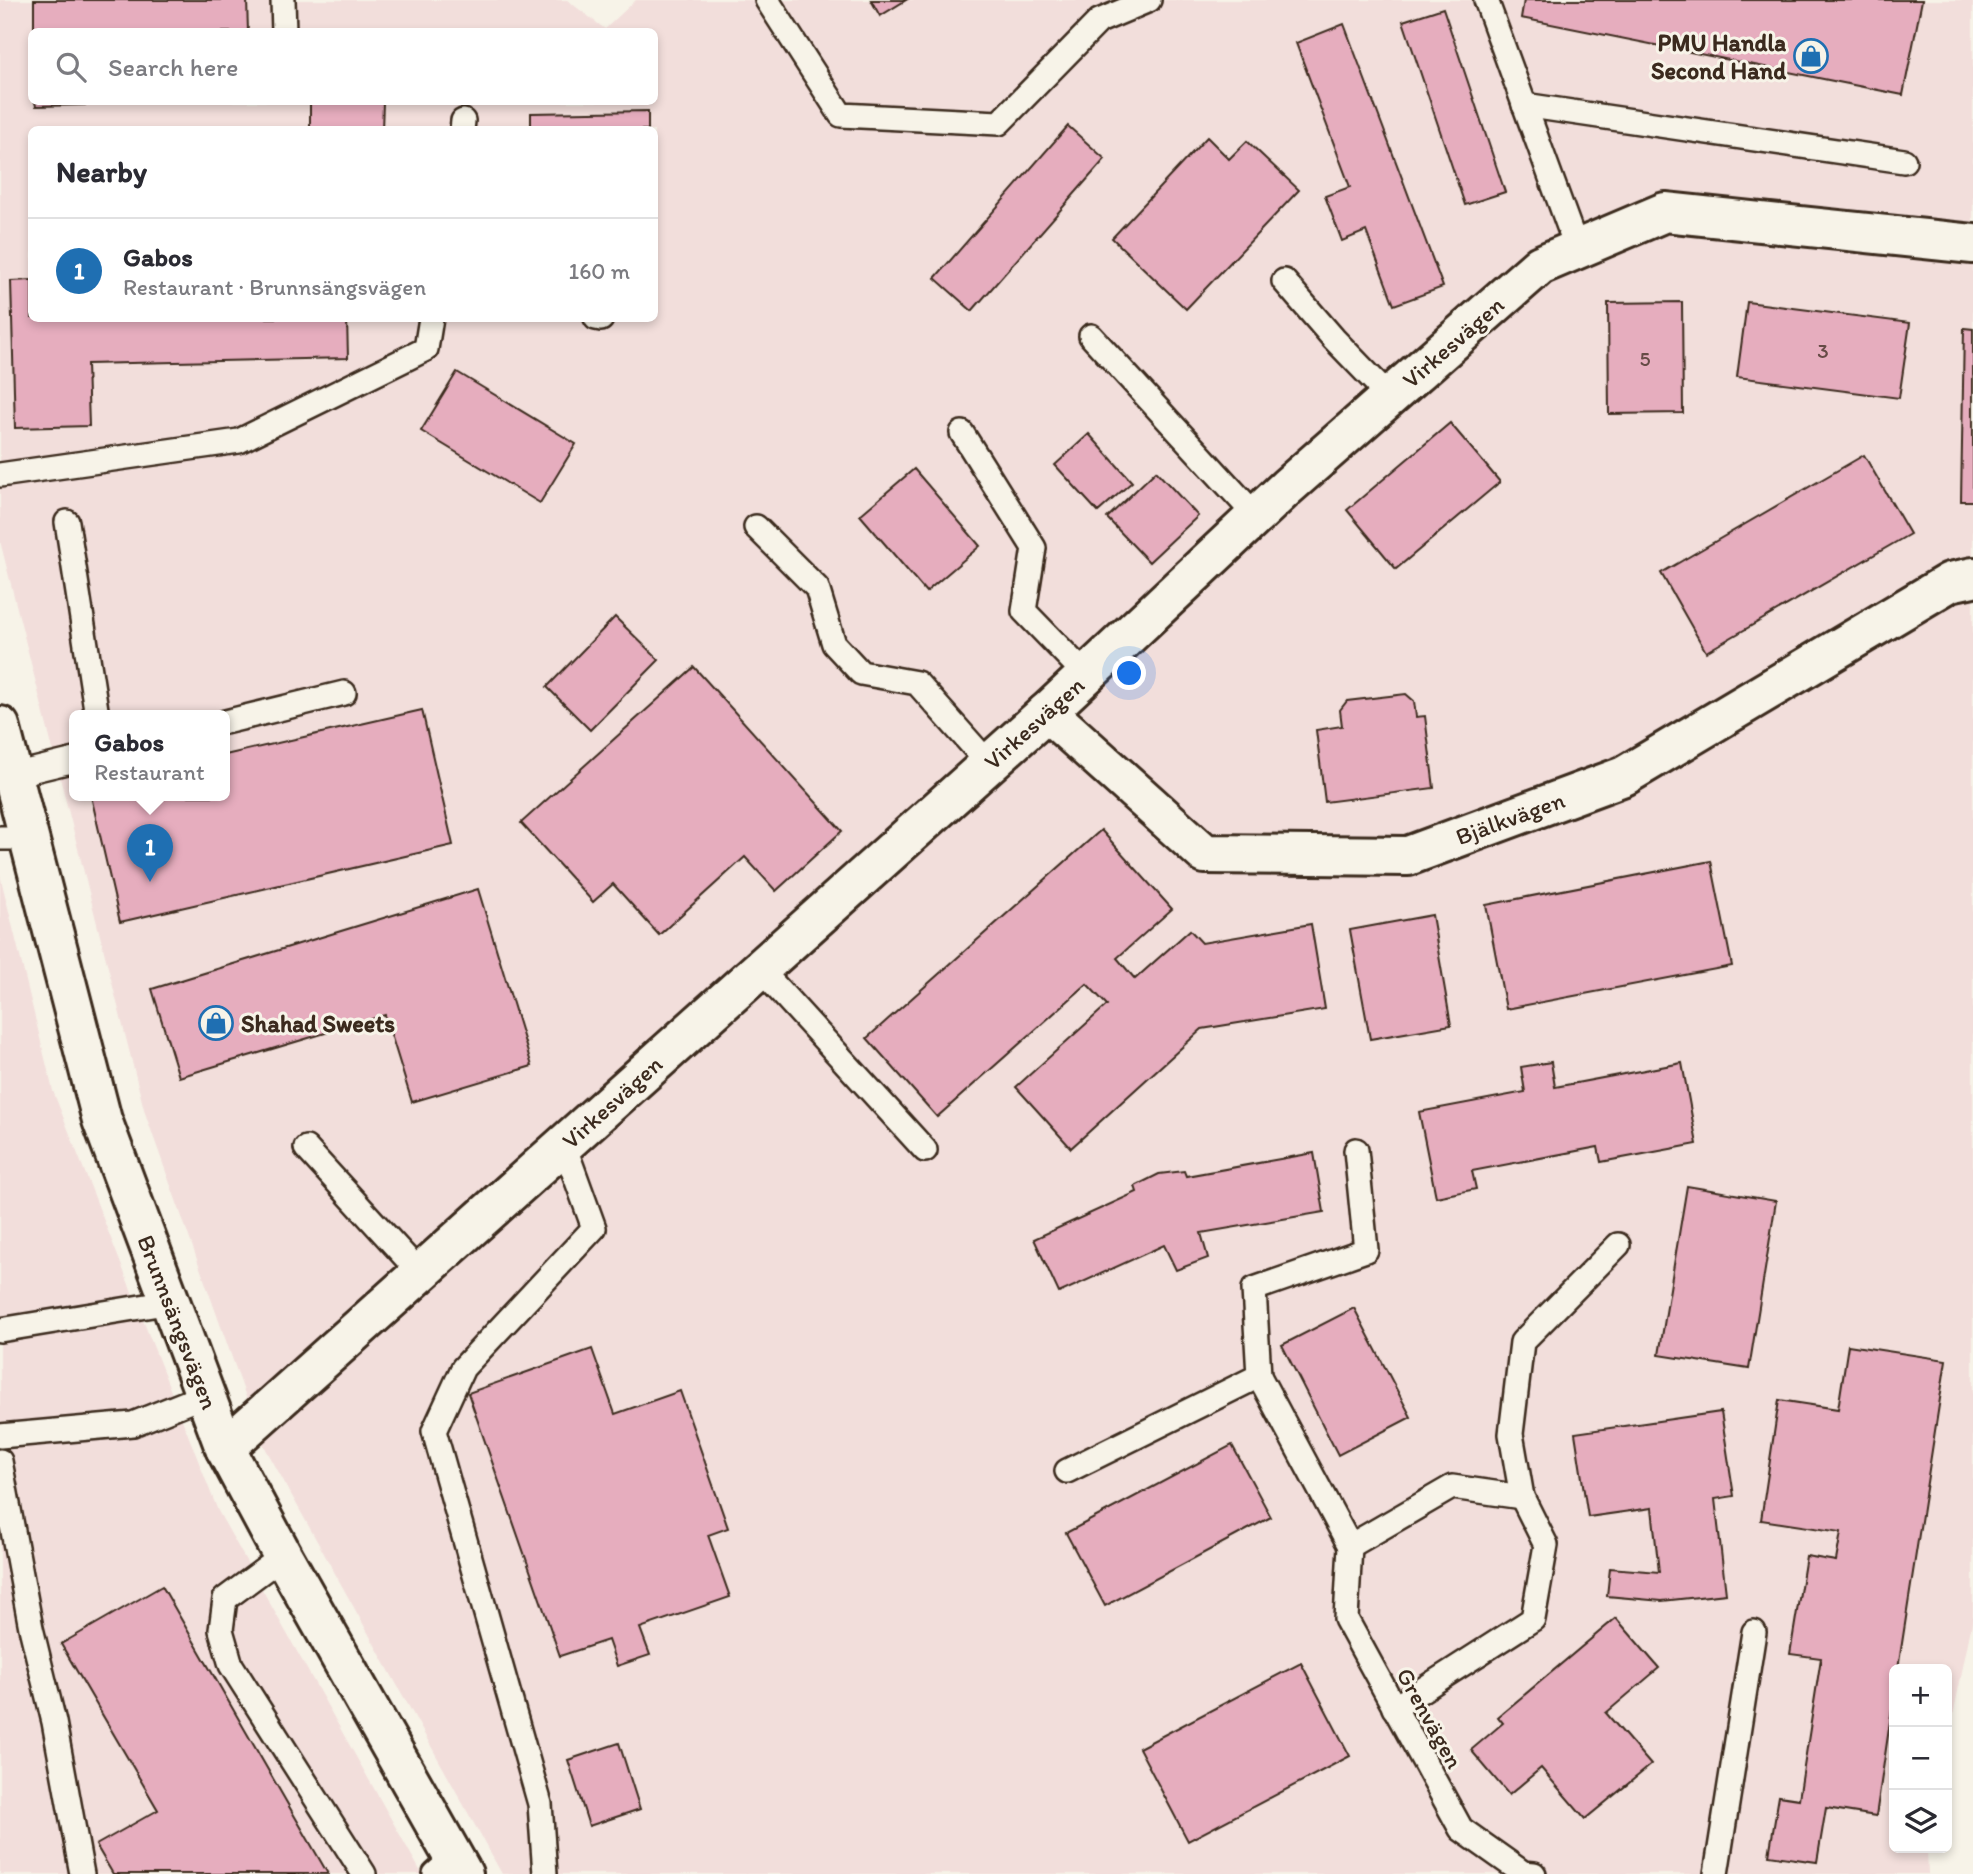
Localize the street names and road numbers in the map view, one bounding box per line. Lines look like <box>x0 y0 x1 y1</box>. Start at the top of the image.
street label: Virkesvägen <box>1396 290 1510 394</box>
street label: Virkesvägen <box>978 670 1090 776</box>
street label: Bjälkvägen <box>1452 785 1569 851</box>
street label: Virkesvägen <box>556 1049 668 1155</box>
street label: Brunnsängsvägen <box>131 1231 225 1414</box>
street label: Grenvägen <box>1391 1663 1470 1774</box>

